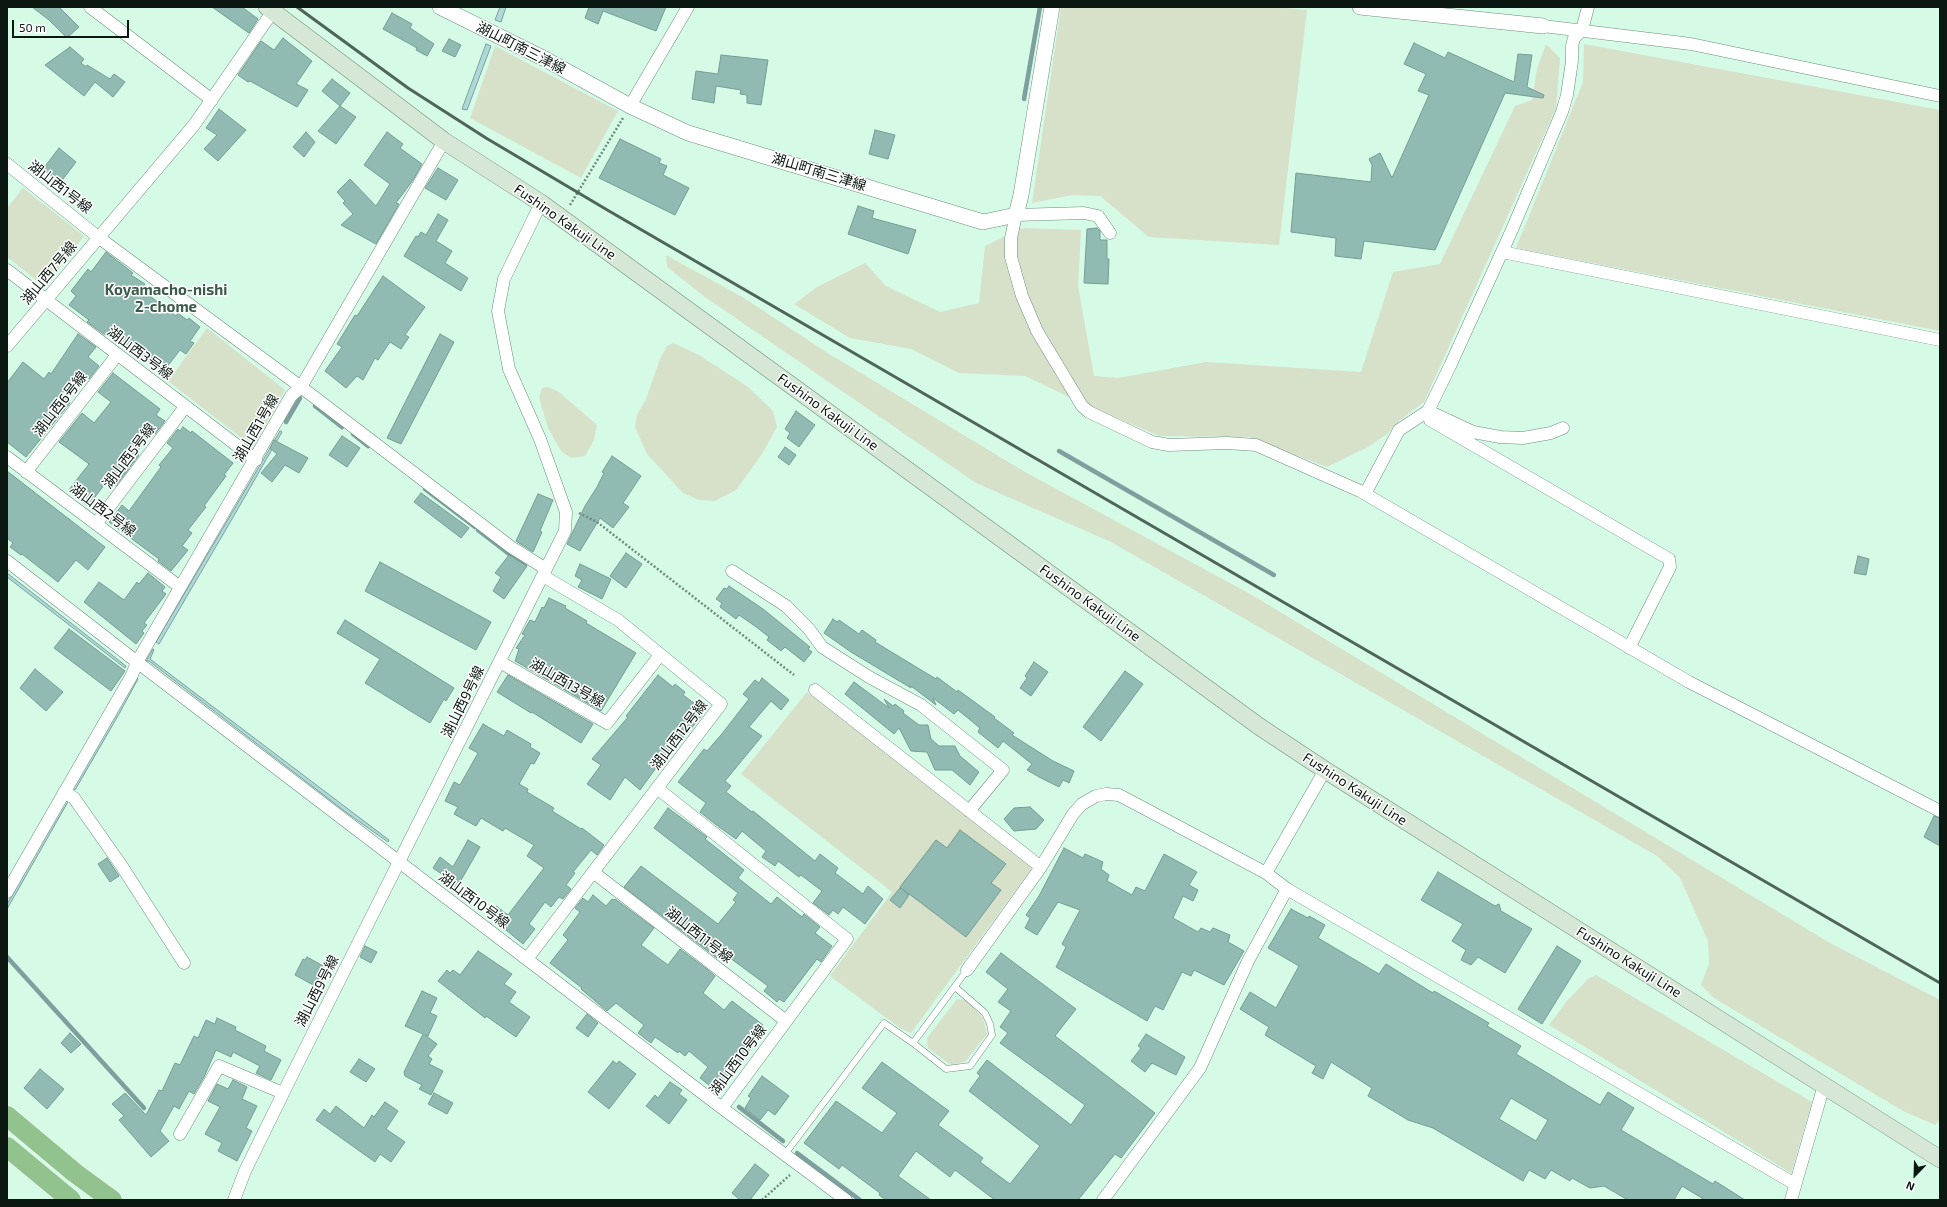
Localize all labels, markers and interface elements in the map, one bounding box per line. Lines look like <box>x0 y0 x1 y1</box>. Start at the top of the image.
scale bar <box>14 12 131 38</box>
street label: 湖山町南三津線 <box>474 18 568 78</box>
text: 50 m <box>19 20 46 34</box>
street label: 湖山町南三津線 <box>770 150 868 194</box>
street label: 湖山西1号線 <box>25 157 95 217</box>
street label: Fushino Kakuji Line <box>511 181 619 263</box>
street label: 湖山西7号線 <box>18 238 80 308</box>
district label: Koyamacho-nishi 2-chome <box>105 281 227 316</box>
street label: 湖山西3号線 <box>104 323 176 383</box>
street label: 湖山西6号線 <box>29 368 91 440</box>
street label: Fushino Kakuji Line <box>774 370 882 454</box>
street label: 湖山西1号線 <box>230 391 282 465</box>
street label: 湖山西5号線 <box>99 420 159 492</box>
street label: 湖山西2号線 <box>67 480 139 540</box>
street label: Fushino Kakuji Line <box>1036 561 1144 645</box>
street label: 湖山西13号線 <box>527 655 607 711</box>
street label: 湖山西9号線 <box>438 663 488 741</box>
street label: 湖山西12号線 <box>647 697 711 773</box>
street label: Fushino Kakuji Line <box>1300 749 1410 829</box>
street label: 湖山西10号線 <box>435 868 513 932</box>
street label: 湖山西11号線 <box>662 903 736 967</box>
street label: Fushino Kakuji Line <box>1573 923 1685 1001</box>
street label: 湖山西9号線 <box>292 952 342 1030</box>
street label: 湖山西10号線 <box>706 1021 770 1099</box>
north arrow <box>1895 1155 1935 1195</box>
text: N <box>1904 1179 1916 1194</box>

